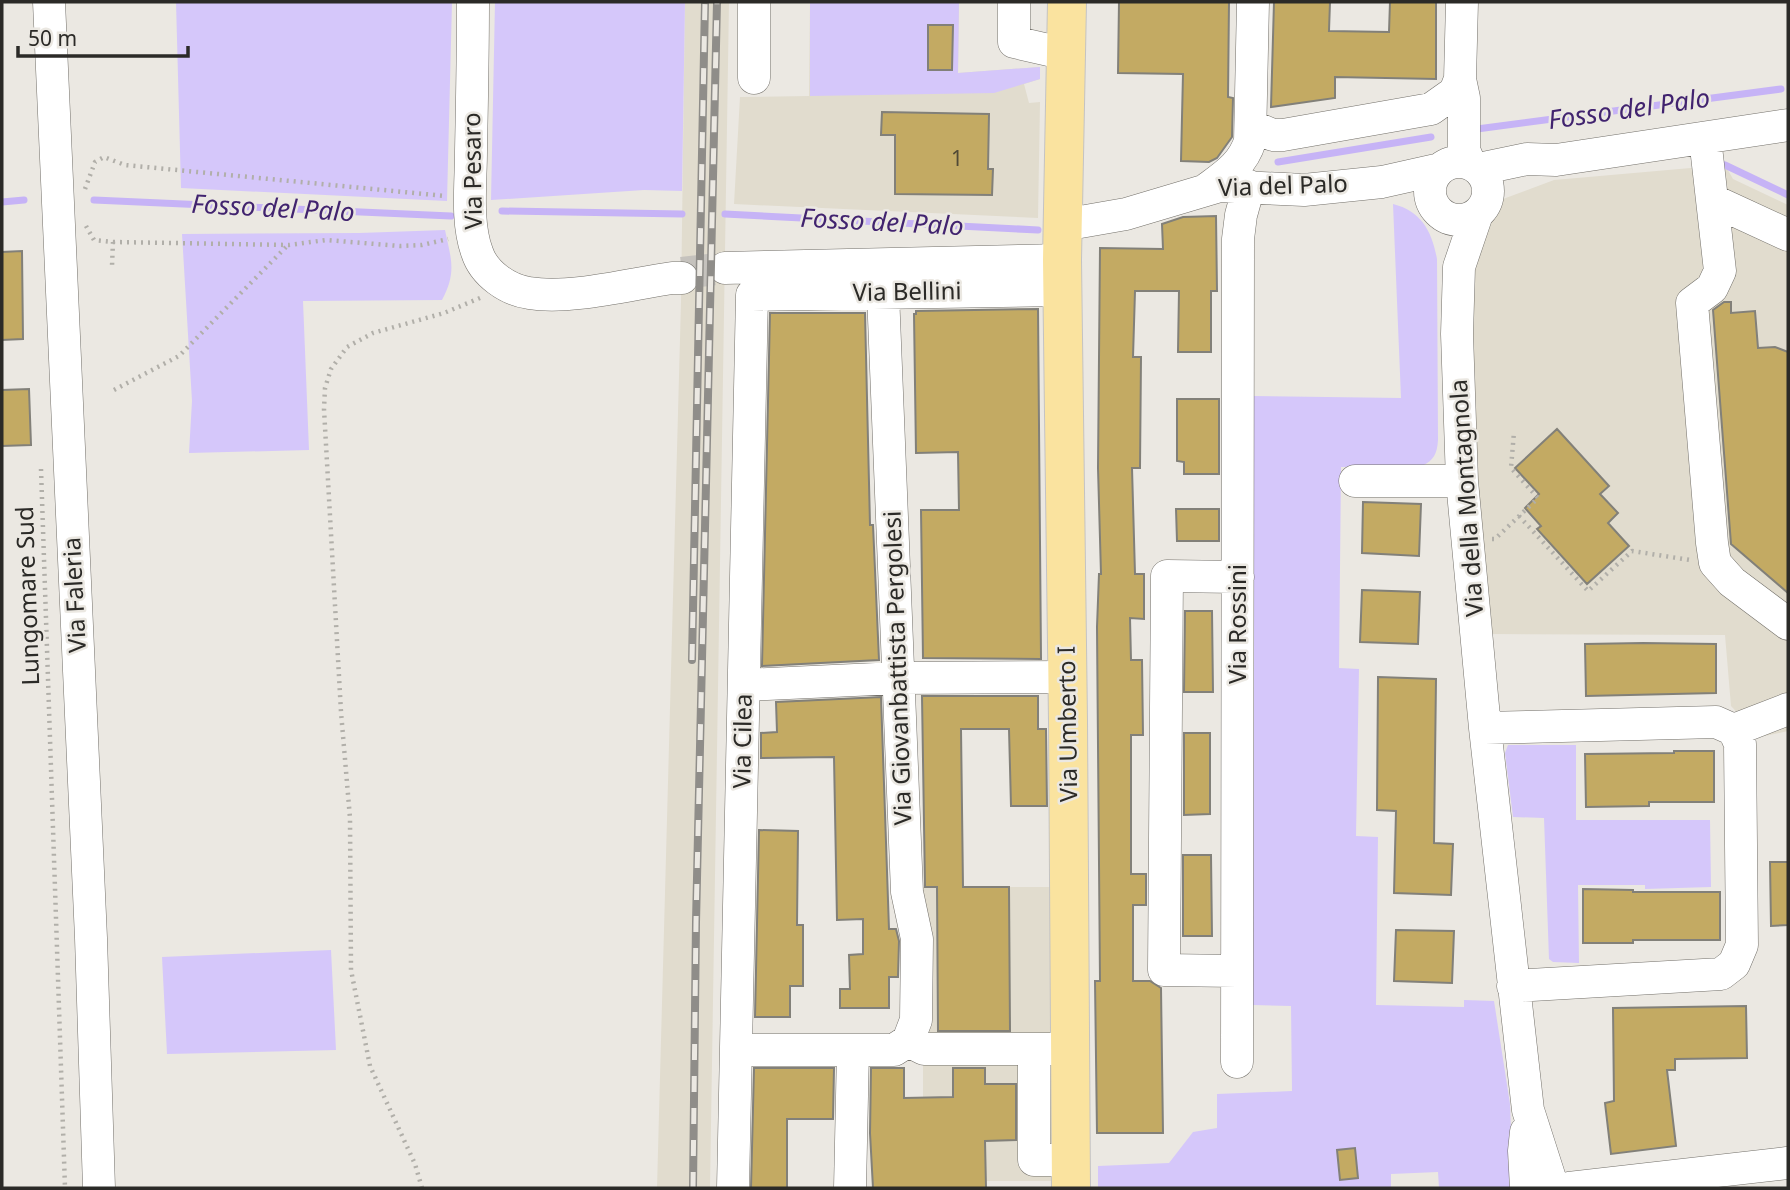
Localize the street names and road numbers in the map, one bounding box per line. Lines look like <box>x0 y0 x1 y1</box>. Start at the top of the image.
street label: Via Pesaro <box>454 112 489 230</box>
street label: Via del Palo <box>1218 166 1348 203</box>
street label: Via Bellini <box>852 273 962 308</box>
street label: Via della Montagnola <box>1441 378 1490 618</box>
street label: Lungomare Sud <box>7 506 46 686</box>
street label: Via Giovanbattista Pergolesi <box>875 510 918 826</box>
street label: Via Faleria <box>54 537 93 654</box>
street label: Via Rossini <box>1220 564 1253 684</box>
street label: Via Umberto I <box>1049 646 1084 802</box>
street label: Via Cilea <box>724 693 759 789</box>

